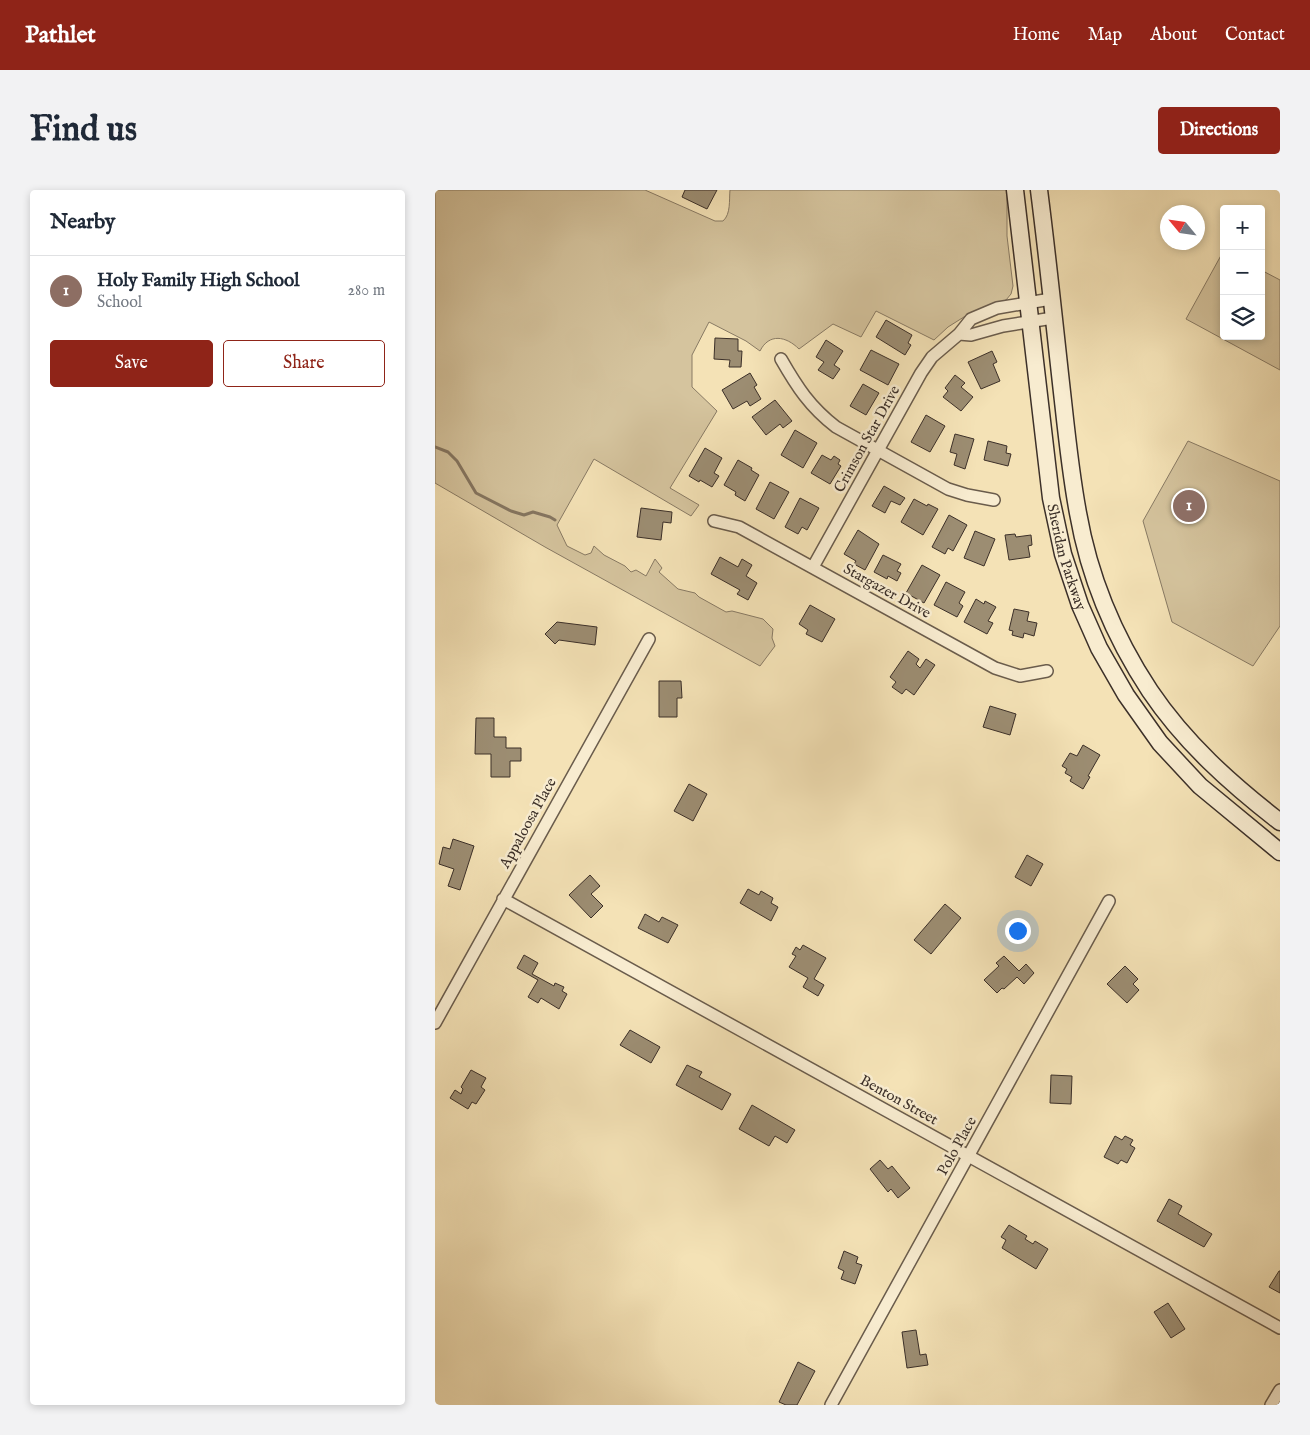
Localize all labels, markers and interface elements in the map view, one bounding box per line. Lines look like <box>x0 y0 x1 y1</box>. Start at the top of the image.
text: Pathlet <box>25 20 96 51</box>
text: Home <box>1013 24 1060 47</box>
text: Map <box>1088 24 1122 47</box>
text: About <box>1150 24 1197 47</box>
text: Contact <box>1225 24 1285 47</box>
button: Directions <box>1158 107 1280 154</box>
text: Find us <box>30 108 137 153</box>
north arrow <box>1160 205 1205 250</box>
map controls <box>1220 205 1265 340</box>
button: + <box>1220 205 1265 250</box>
text: Nearby <box>50 209 115 236</box>
button: − <box>1220 250 1265 295</box>
text: Holy Family High School <box>97 269 299 293</box>
text: 1 <box>63 281 69 301</box>
text: 280 m <box>348 281 385 301</box>
text: School <box>97 293 142 313</box>
button: layers <box>1220 295 1265 340</box>
button: Save <box>50 340 213 387</box>
button: Share <box>223 340 385 387</box>
street label: Crimson Star Drive <box>830 382 904 496</box>
pin: 1 <box>1173 487 1205 525</box>
street label: Sheridan Parkway <box>1043 502 1091 614</box>
street label: Stargazer Drive <box>840 559 934 623</box>
street label: Appaloosa Place <box>495 774 561 873</box>
your location <box>1005 918 1031 944</box>
street label: Benton Street <box>857 1071 941 1129</box>
street label: Polo Place <box>933 1113 981 1179</box>

